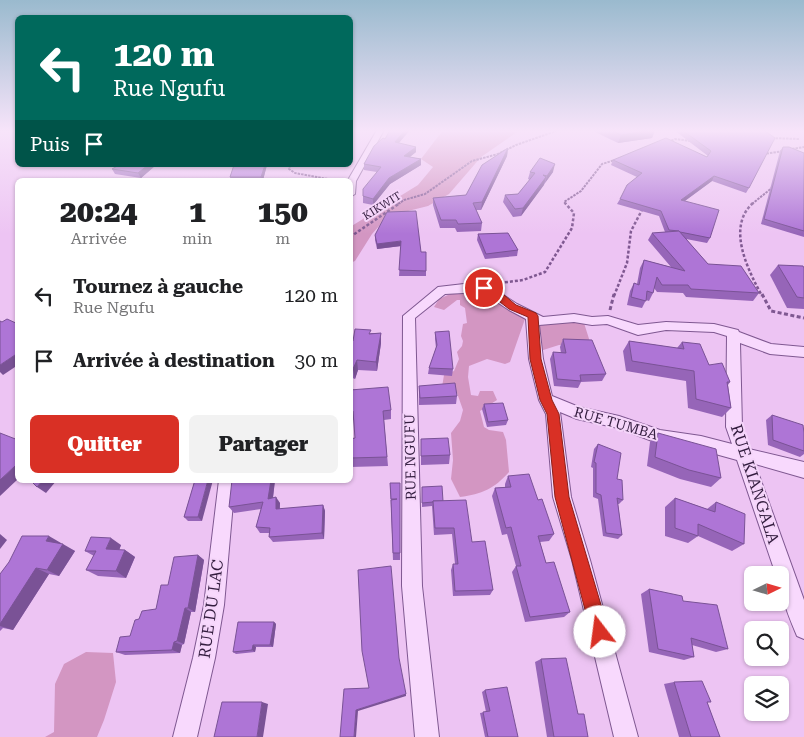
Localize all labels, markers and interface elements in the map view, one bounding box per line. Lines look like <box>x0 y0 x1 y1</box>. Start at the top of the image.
text: 120 m <box>113 34 214 75</box>
icon: left <box>30 35 95 100</box>
text: Rue Ngufu <box>113 76 225 101</box>
icon: arrive <box>80 130 108 158</box>
text: Puis <box>30 133 70 156</box>
street label: KIKWIT <box>360 189 404 223</box>
text: 20:24 <box>60 194 137 229</box>
text: 1 <box>189 194 206 229</box>
text: 150 <box>257 194 308 229</box>
text: Arrivée <box>71 229 127 248</box>
text: min <box>182 229 212 248</box>
text: m <box>275 229 290 248</box>
pin <box>463 267 505 309</box>
icon: arrive <box>470 274 498 302</box>
text: Tournez à gauche <box>73 275 243 298</box>
icon: left <box>30 282 58 310</box>
text: 120 m <box>284 284 338 307</box>
text: Rue Ngufu <box>73 298 155 317</box>
icon: arrive <box>30 347 58 375</box>
text: Arrivée à destination <box>73 349 275 372</box>
text: 30 m <box>295 349 338 372</box>
street label: RUE TUMBA <box>572 403 660 443</box>
street label: RUE NGUFU <box>401 414 419 500</box>
button: Quitter <box>30 415 179 473</box>
button: Partager <box>189 415 338 473</box>
street label: RUE KIANGALA <box>727 422 784 547</box>
street label: RUE DU LAC <box>195 558 227 660</box>
north arrow <box>744 566 789 611</box>
map controls <box>744 566 789 721</box>
position arrow <box>573 605 625 657</box>
button: search <box>744 621 789 666</box>
button: layers <box>744 676 789 721</box>

